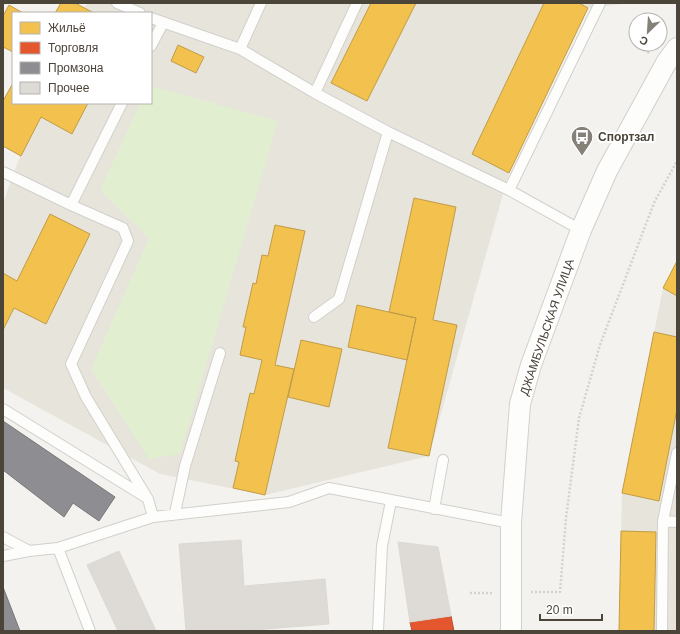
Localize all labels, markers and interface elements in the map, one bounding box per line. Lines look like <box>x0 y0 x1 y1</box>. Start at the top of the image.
legend <box>12 12 152 104</box>
north arrow <box>628 12 668 52</box>
text: Жильё <box>48 21 86 35</box>
text: С <box>638 34 650 48</box>
text: Торговля <box>48 41 98 55</box>
text: Промзона <box>48 61 104 75</box>
text: Прочее <box>48 81 90 95</box>
bus stop icon: Спортзал <box>569 124 595 157</box>
place label: Спортзал <box>598 130 654 144</box>
street label: ДЖАМБУЛЬСКАЯ УЛИЦА <box>517 257 577 397</box>
scale bar <box>540 596 602 622</box>
text: 20 m <box>546 603 573 617</box>

